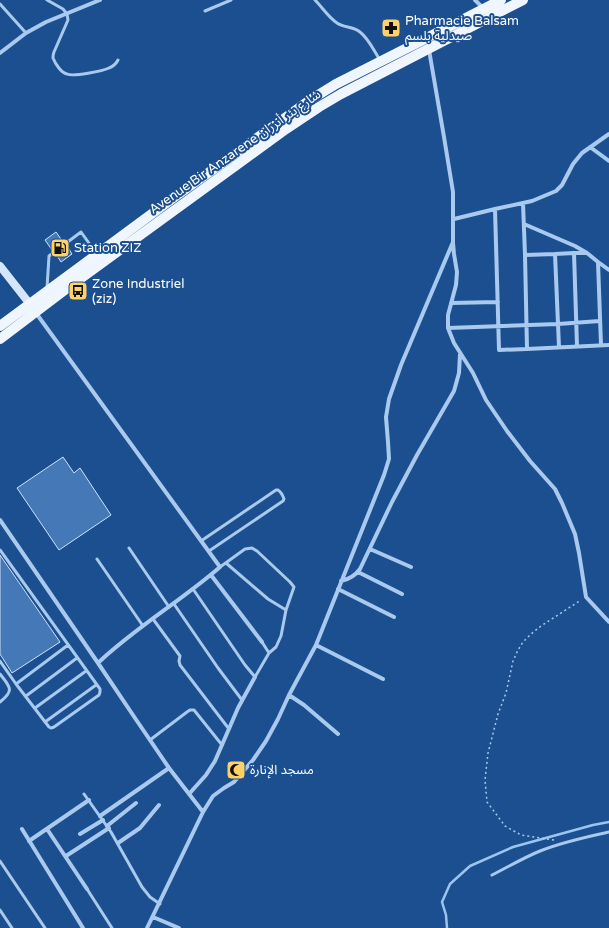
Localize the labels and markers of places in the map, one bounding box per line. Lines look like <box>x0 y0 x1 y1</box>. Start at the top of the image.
place label: Pharmacie Balsam صيدلية بلسم <box>405 13 519 46</box>
pharmacy icon: Pharmacie Balsam صيدلية بلسم <box>380 17 402 39</box>
fuel station icon: Station ZIZ <box>49 237 71 259</box>
place label: Station ZIZ <box>74 240 142 256</box>
place label: Zone Industriel (ziz) <box>92 276 184 307</box>
bus stop icon: Zone Industriel (ziz) <box>67 280 89 302</box>
mosque icon: مسجد الإنارة <box>225 759 247 781</box>
place label: مسجد الإنارة <box>250 762 314 779</box>

